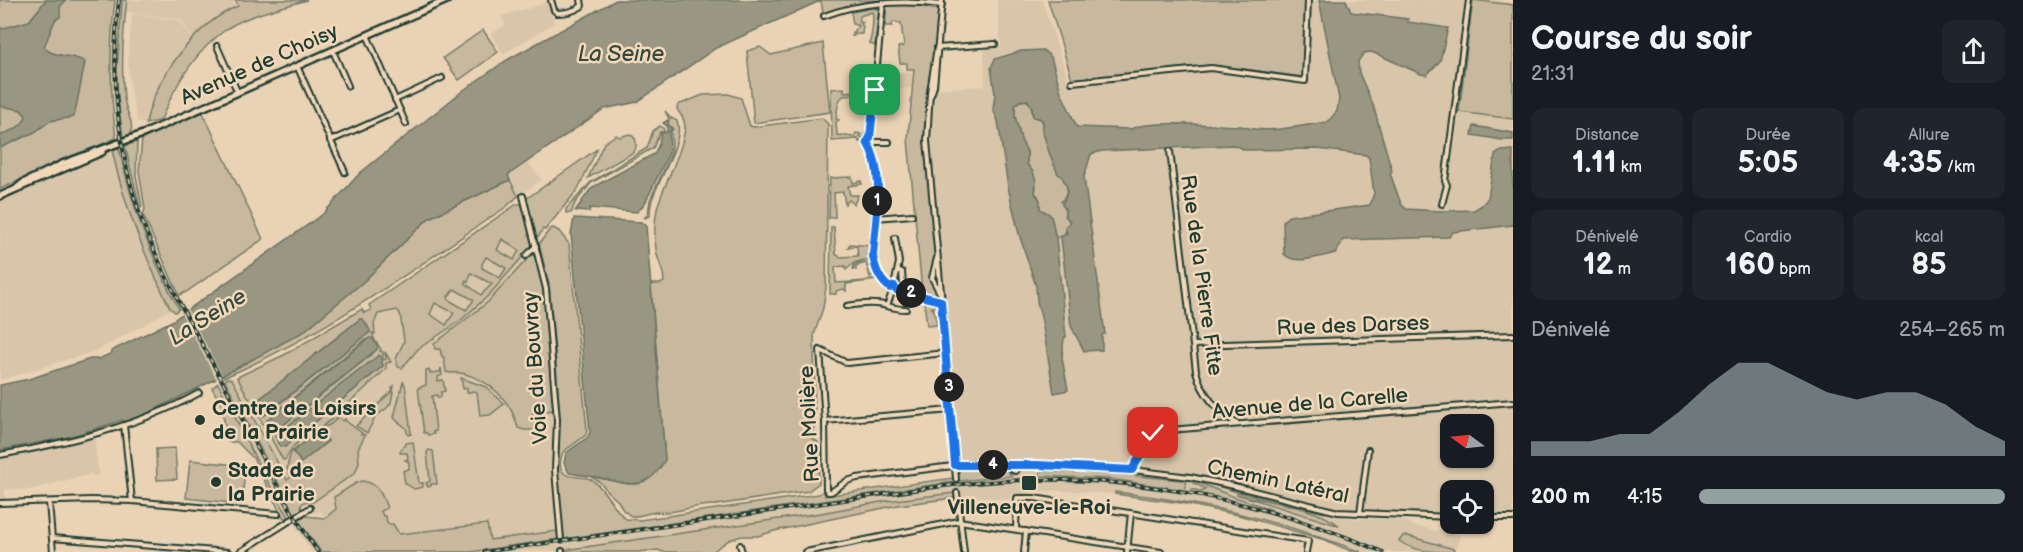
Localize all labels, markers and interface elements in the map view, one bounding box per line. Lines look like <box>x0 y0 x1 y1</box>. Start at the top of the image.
street label: Avenue de Choisy <box>177 18 342 110</box>
text: Course du soir <box>1531 19 1752 59</box>
button: share <box>1942 20 2005 83</box>
water label: La Seine <box>578 41 664 68</box>
text: 21:31 <box>1531 62 1574 86</box>
pin <box>849 64 900 115</box>
icon: arrive <box>858 73 891 106</box>
text: Distance <box>1575 126 1639 145</box>
text: Durée <box>1745 126 1791 145</box>
text: Allure <box>1909 126 1949 145</box>
text: 1.11 <box>1572 145 1617 181</box>
text: 5:05 <box>1738 145 1798 181</box>
text: 4:35 <box>1883 145 1943 181</box>
text: km <box>1617 158 1642 177</box>
text: /km <box>1943 158 1975 177</box>
street label: Rue de la Pierre Fitte <box>1175 173 1228 377</box>
pin: 1 <box>862 186 892 216</box>
text: 1 <box>874 191 880 210</box>
text: Dénivelé <box>1575 228 1639 247</box>
text: Cardio <box>1744 228 1792 247</box>
text: kcal <box>1915 228 1943 247</box>
text: 12 <box>1583 247 1614 283</box>
text: 160 <box>1725 247 1775 283</box>
text: 85 <box>1911 247 1947 283</box>
text: m <box>1614 260 1631 279</box>
text: bpm <box>1775 260 1811 279</box>
pin: 2 <box>896 278 926 308</box>
water label: La Seine <box>164 283 252 352</box>
text: 2 <box>906 283 916 302</box>
street label: Voie du Bouvray <box>518 291 553 445</box>
street label: Rue des Darses <box>1276 310 1430 341</box>
text: Dénivelé <box>1531 318 1610 342</box>
text: 254–265 m <box>1899 318 2005 342</box>
street label: Rue Molière <box>794 365 825 483</box>
pin: 3 <box>934 372 964 402</box>
text: 3 <box>944 377 954 396</box>
street label: Avenue de la Carelle <box>1211 382 1409 425</box>
place label: Centre de Loisirs de la Prairie <box>212 396 376 445</box>
pin <box>1127 407 1178 458</box>
marker: Centre de Loisirs de la Prairie <box>193 413 207 427</box>
north arrow <box>1440 414 1494 468</box>
map controls <box>1440 414 1494 534</box>
icon: check <box>1136 416 1169 449</box>
pin: 4 <box>978 450 1008 480</box>
street label: Chemin Latéral <box>1205 454 1351 509</box>
text: 4 <box>988 455 998 474</box>
place label: Stade de la Prairie <box>228 458 315 507</box>
marker: Villeneuve-le-Roi <box>1020 474 1038 492</box>
marker: Stade de la Prairie <box>209 475 223 489</box>
button: locate <box>1440 480 1494 534</box>
text: 200 m <box>1531 485 1590 509</box>
text: 4:15 <box>1627 485 1662 509</box>
place label: Villeneuve-le-Roi <box>947 495 1111 520</box>

